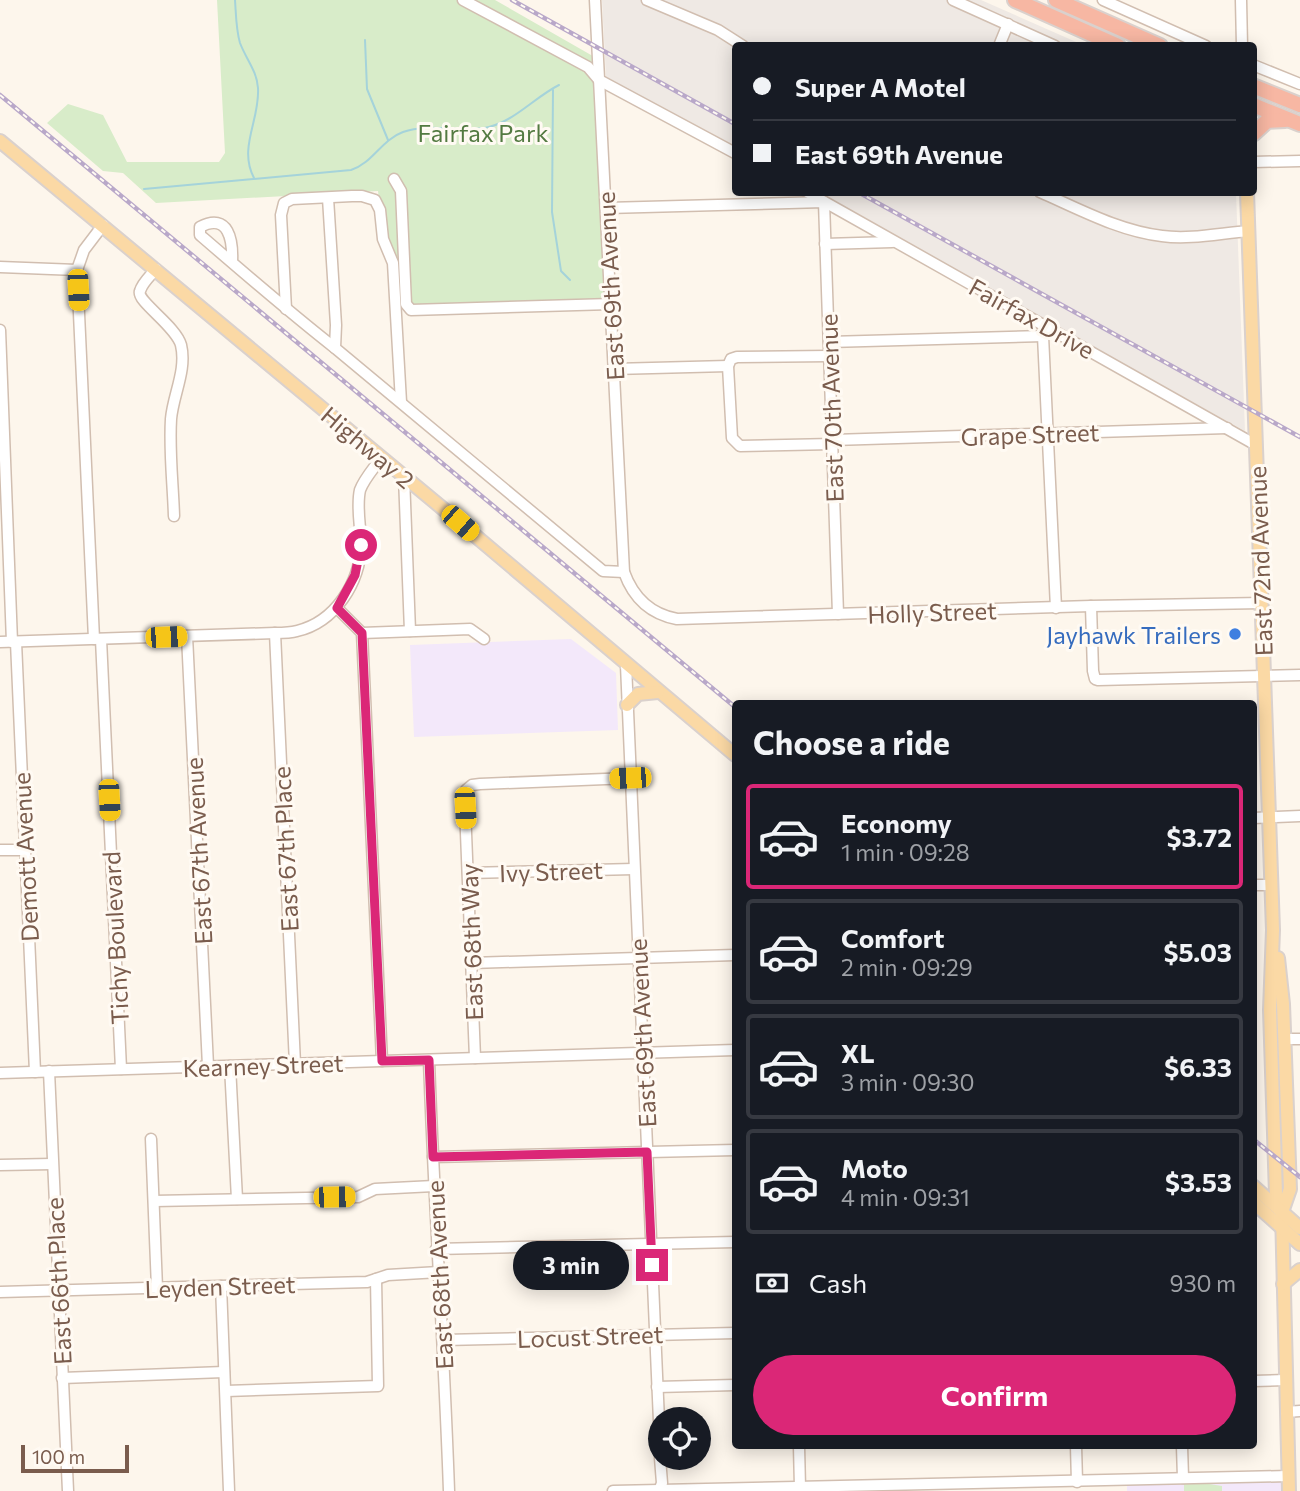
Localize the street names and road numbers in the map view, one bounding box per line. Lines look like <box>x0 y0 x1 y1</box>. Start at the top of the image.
street label: East 69th Avenue <box>591 191 629 381</box>
street label: Fairfax Drive <box>964 272 1100 364</box>
street label: East 70th Avenue <box>813 313 849 503</box>
street label: Highway 2 <box>316 400 420 494</box>
street label: Grape Street <box>960 417 1100 451</box>
street label: East 72nd Avenue <box>1242 465 1278 657</box>
street label: Holly Street <box>867 595 997 629</box>
street label: East 67th Avenue <box>179 757 217 945</box>
street label: East 67th Place <box>266 766 304 932</box>
street label: Demott Avenue <box>6 771 44 943</box>
street label: Tichy Boulevard <box>96 851 134 1025</box>
street label: Ivy Street <box>499 855 604 887</box>
street label: East 68th Way <box>454 863 488 1021</box>
street label: East 69th Avenue <box>623 938 661 1128</box>
street label: Kearney Street <box>182 1048 344 1082</box>
street label: East 68th Avenue <box>420 1180 458 1370</box>
street label: East 66th Place <box>39 1197 77 1365</box>
street label: Leyden Street <box>144 1269 296 1303</box>
street label: Locust Street <box>516 1319 664 1353</box>

